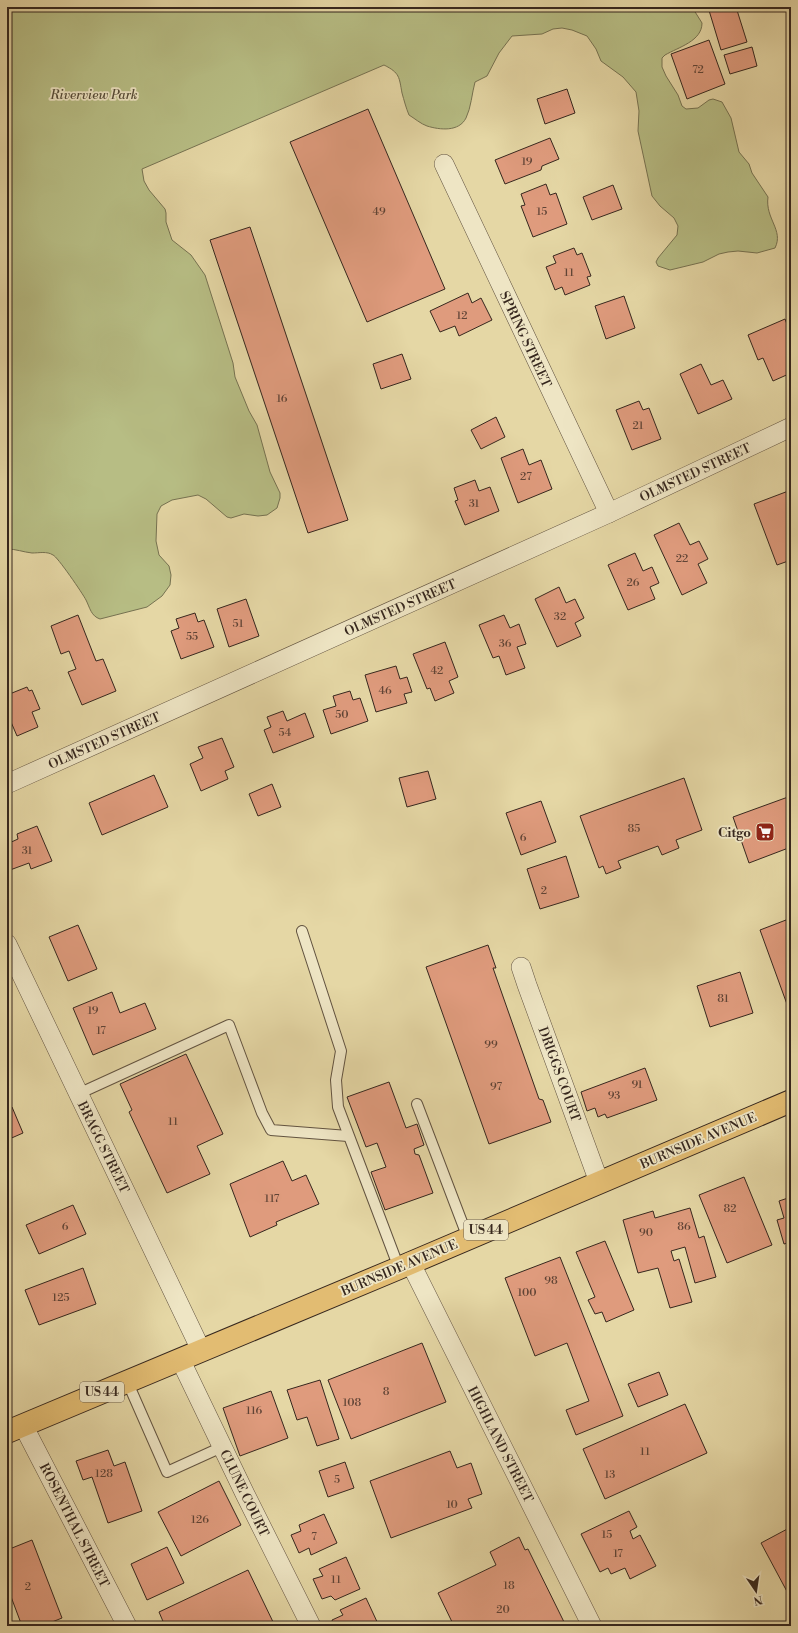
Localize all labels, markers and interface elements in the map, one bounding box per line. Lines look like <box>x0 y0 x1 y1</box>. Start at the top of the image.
house number: 72 <box>692 63 704 77</box>
park label: Riverview Park <box>49 87 138 103</box>
house number: 19 <box>521 155 533 169</box>
house number: 49 <box>372 205 386 219</box>
house number: 15 <box>537 205 547 219</box>
house number: 11 <box>564 266 574 280</box>
street label: SPRING STREET <box>496 289 554 390</box>
house number: 12 <box>456 309 468 323</box>
house number: 16 <box>276 392 288 406</box>
house number: 21 <box>632 419 644 433</box>
street label: OLMSTED STREET <box>637 440 754 506</box>
house number: 27 <box>520 470 532 484</box>
house number: 31 <box>469 497 480 511</box>
house number: 22 <box>676 552 688 566</box>
street label: OLMSTED STREET <box>342 576 459 640</box>
house number: 26 <box>627 576 640 590</box>
house number: 32 <box>554 610 566 624</box>
house number: 51 <box>233 617 244 631</box>
house number: 55 <box>186 630 198 644</box>
house number: 36 <box>499 637 512 651</box>
house number: 42 <box>431 664 443 678</box>
house number: 46 <box>378 684 392 698</box>
house number: 50 <box>335 708 349 722</box>
street label: OLMSTED STREET <box>46 709 163 773</box>
house number: 54 <box>279 726 292 740</box>
supermarket icon: Citgo <box>754 821 776 843</box>
house number: 85 <box>628 822 640 836</box>
place label: Citgo <box>718 825 751 841</box>
house number: 6 <box>520 831 527 845</box>
house number: 31 <box>22 844 33 858</box>
house number: 2 <box>541 884 547 898</box>
house number: 81 <box>717 992 729 1006</box>
house number: 19 <box>87 1004 99 1018</box>
house number: 17 <box>96 1024 106 1038</box>
street label: DRIGGS COURT <box>534 1025 584 1124</box>
house number: 99 <box>484 1038 498 1052</box>
house number: 91 <box>631 1078 643 1092</box>
house number: 97 <box>490 1080 503 1094</box>
house number: 93 <box>608 1089 620 1103</box>
street label: BRAGG STREET <box>73 1098 132 1196</box>
street label: BURNSIDE AVENUE <box>637 1109 759 1173</box>
house number: 11 <box>168 1115 178 1129</box>
house number: 117 <box>265 1192 280 1206</box>
house number: 82 <box>723 1202 737 1216</box>
house number: 6 <box>62 1220 69 1234</box>
road number: US 44 <box>464 1220 508 1240</box>
house number: 86 <box>677 1220 691 1234</box>
house number: 90 <box>639 1226 653 1240</box>
street label: BURNSIDE AVENUE <box>338 1236 460 1300</box>
house number: 98 <box>544 1274 558 1288</box>
house number: 100 <box>518 1286 536 1300</box>
house number: 125 <box>52 1291 70 1305</box>
road number: US 44 <box>80 1382 124 1402</box>
street label: HIGHLAND STREET <box>464 1384 536 1505</box>
house number: 8 <box>383 1385 390 1399</box>
house number: 108 <box>343 1396 361 1410</box>
house number: 116 <box>246 1404 262 1418</box>
house number: 11 <box>640 1445 650 1459</box>
street label: CLUNE COURT <box>216 1447 272 1540</box>
street label: ROSENTHAL STREET <box>36 1461 112 1590</box>
house number: 128 <box>95 1467 113 1481</box>
house number: 13 <box>605 1468 615 1482</box>
house number: 5 <box>334 1473 340 1487</box>
house number: 10 <box>446 1498 458 1512</box>
house number: 126 <box>191 1513 209 1527</box>
house number: 15 <box>602 1528 612 1542</box>
house number: 7 <box>311 1530 317 1544</box>
house number: 17 <box>613 1547 623 1561</box>
north arrow <box>736 1571 776 1611</box>
house number: 11 <box>331 1573 341 1587</box>
house number: 18 <box>503 1579 515 1593</box>
house number: 2 <box>25 1580 31 1594</box>
text: N <box>752 1592 764 1608</box>
house number: 20 <box>496 1603 510 1617</box>

